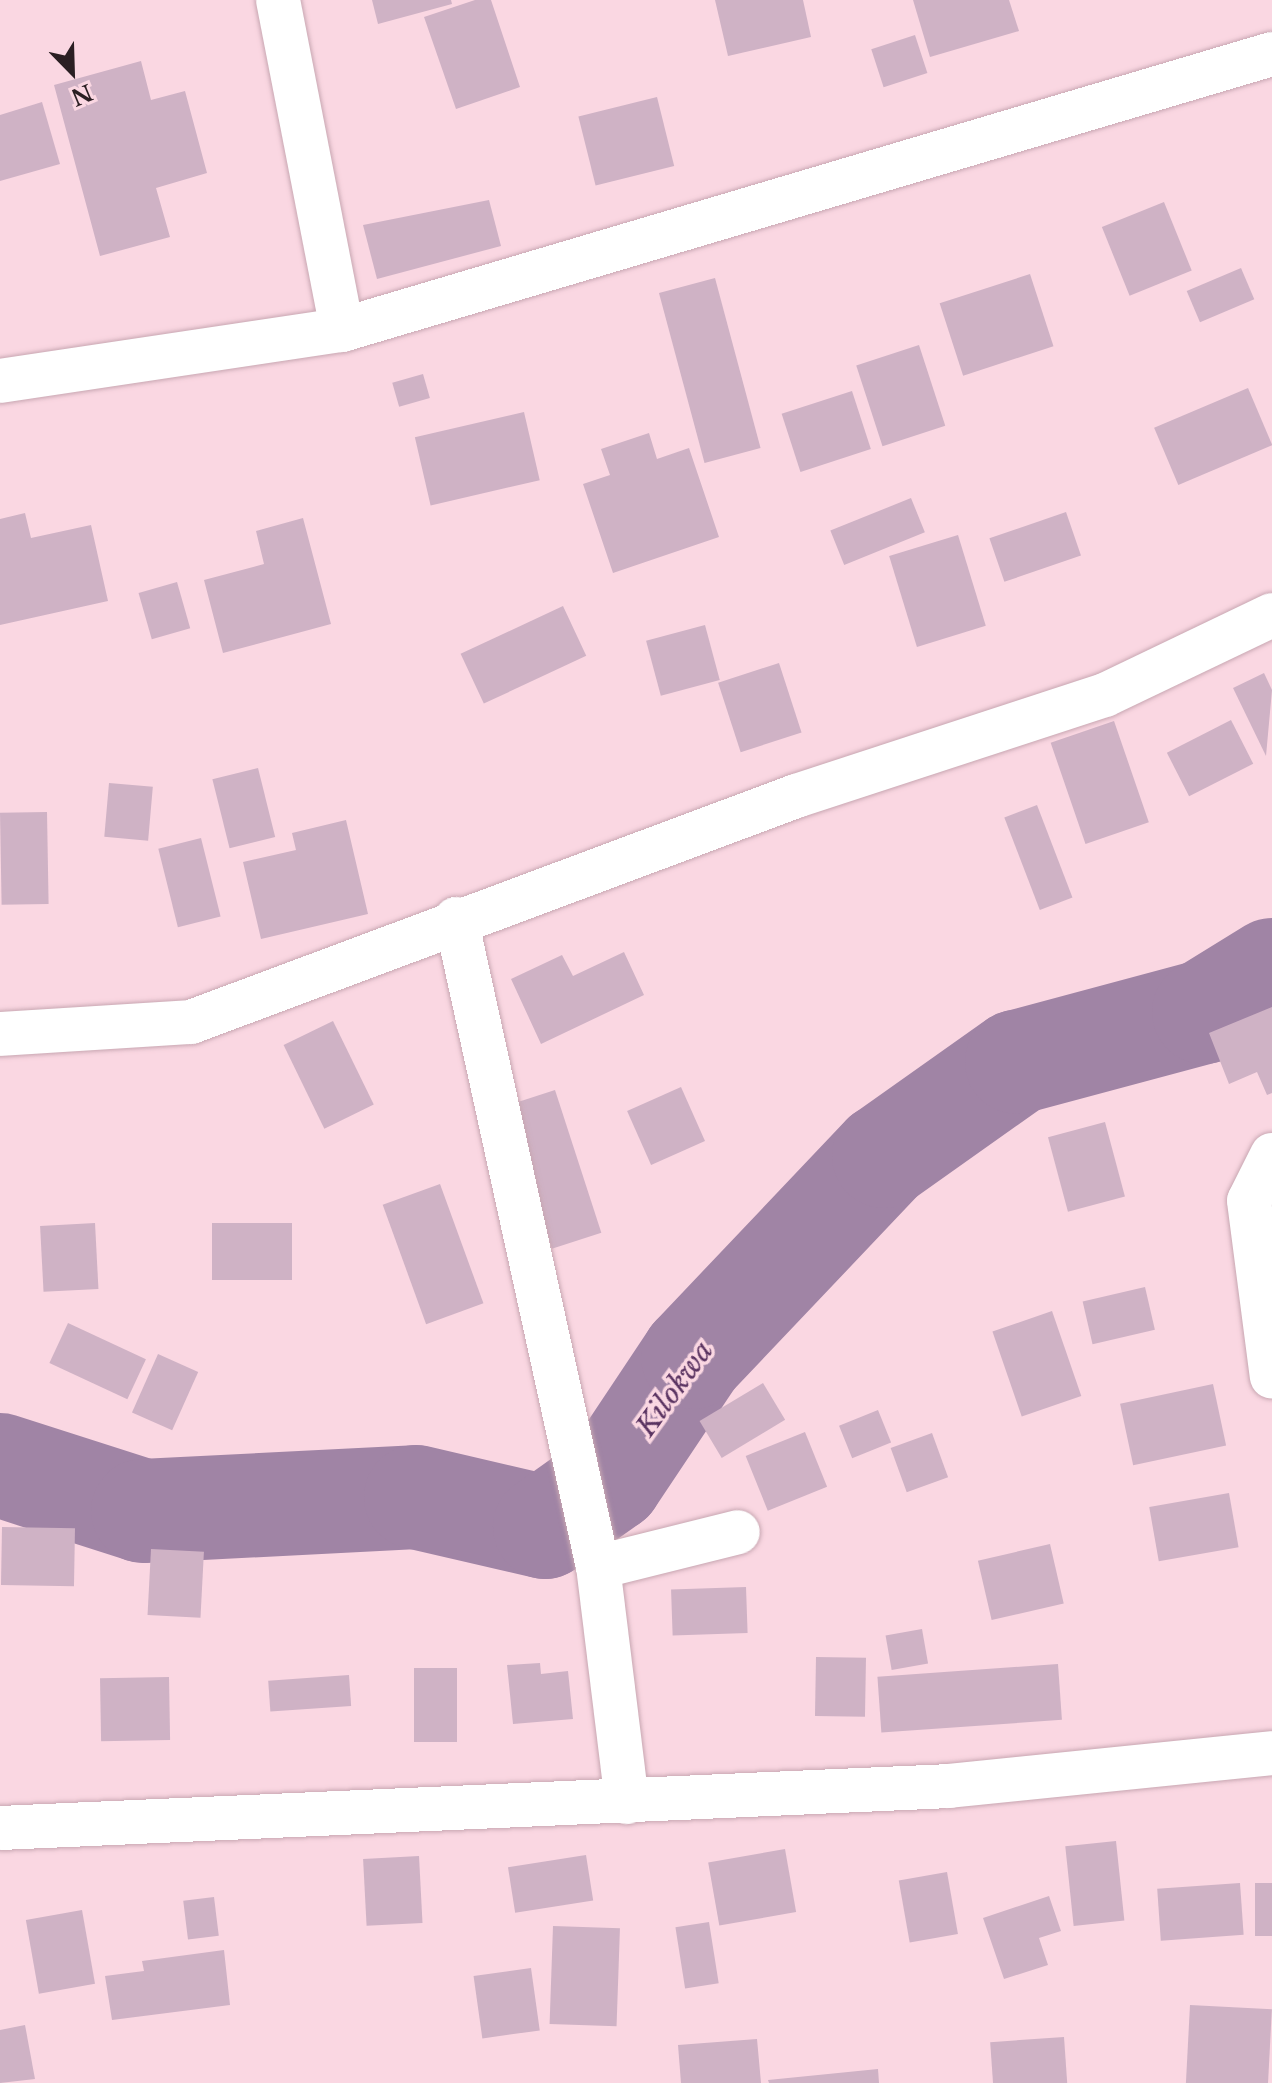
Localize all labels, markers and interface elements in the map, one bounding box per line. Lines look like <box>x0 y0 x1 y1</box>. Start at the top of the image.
north arrow <box>32 32 112 112</box>
text: N <box>67 78 96 111</box>
water label: Kilokwa <box>629 1335 721 1443</box>

